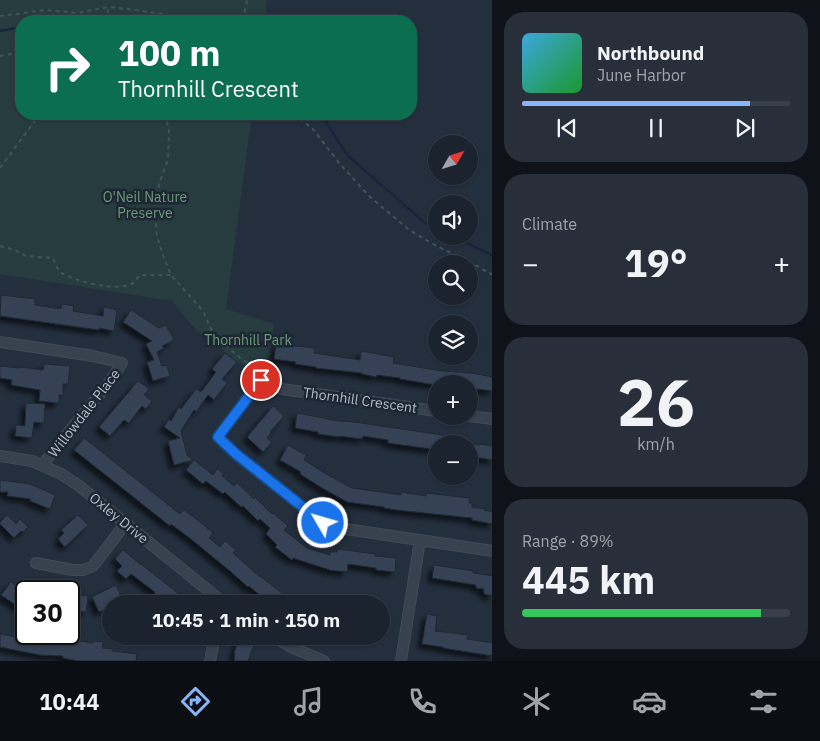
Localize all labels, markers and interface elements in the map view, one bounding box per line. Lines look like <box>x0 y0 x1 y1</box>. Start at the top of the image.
text: 100 m <box>118 30 221 76</box>
icon: right <box>35 35 100 100</box>
text: Northbound <box>597 41 704 65</box>
text: June Harbor <box>597 65 686 85</box>
text: Thornhill Crescent <box>118 74 299 103</box>
icon: previous <box>553 114 581 142</box>
icon: pause <box>642 114 670 142</box>
icon: next <box>731 114 759 142</box>
north arrow <box>428 135 478 185</box>
map controls <box>428 135 478 485</box>
park label: O'Neil Nature Preserve <box>103 188 187 222</box>
button: sound <box>428 195 478 245</box>
text: Climate <box>522 214 577 234</box>
text: 19° <box>624 238 688 287</box>
text: − <box>522 245 539 282</box>
text: + <box>773 245 790 282</box>
button: search <box>428 255 478 305</box>
button: layers <box>428 315 478 365</box>
park label: Thornhill Park <box>204 331 292 349</box>
pin <box>240 359 282 401</box>
text: 26 <box>617 359 695 444</box>
street label: Willowdale Place <box>44 365 124 461</box>
icon: arrive <box>247 366 275 394</box>
button: + <box>428 375 478 425</box>
street label: Thornhill Crescent <box>302 383 418 417</box>
text: km/h <box>637 434 675 454</box>
button: − <box>428 435 478 485</box>
street label: Oxley Drive <box>86 489 153 548</box>
position arrow <box>296 496 348 548</box>
text: Range · 89% <box>522 531 614 551</box>
text: 445 km <box>522 555 655 604</box>
speed limit sign: 30 <box>15 580 80 645</box>
text: 10:45 · 1 min · 150 m <box>152 608 340 632</box>
icon: directions <box>178 684 213 719</box>
icon: music <box>291 684 326 719</box>
icon: phone <box>405 684 440 719</box>
icon: climate <box>519 684 554 719</box>
icon: car <box>632 684 667 719</box>
icon: filters <box>746 684 781 719</box>
text: 10:44 <box>39 687 99 716</box>

